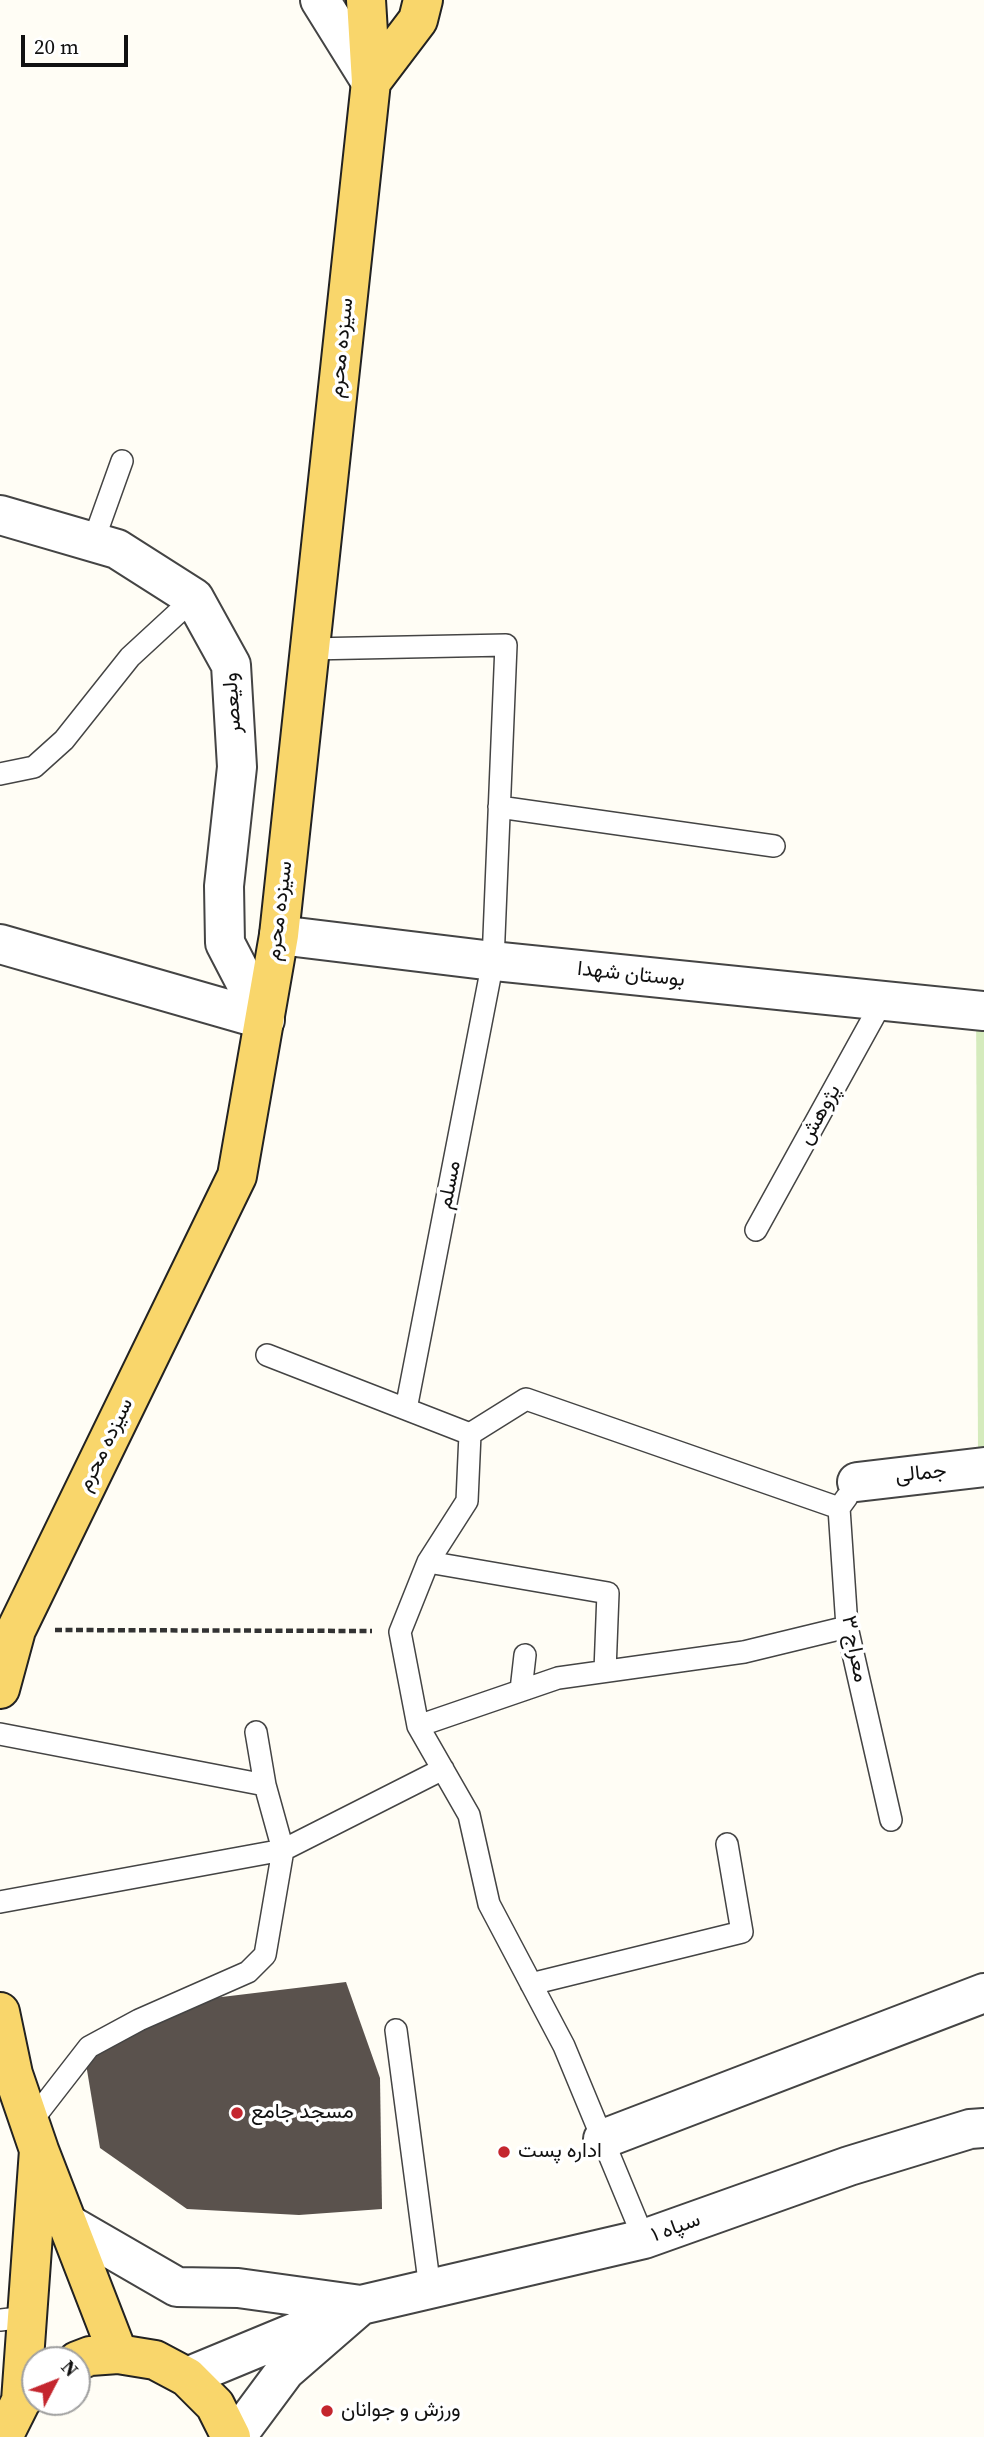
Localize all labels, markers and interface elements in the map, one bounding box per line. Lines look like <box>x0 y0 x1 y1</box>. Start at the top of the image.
scale bar <box>24 21 131 65</box>
text: 20 m <box>34 32 79 61</box>
street label: سیزده محرم <box>324 297 360 399</box>
street label: ولیعصر <box>218 672 248 734</box>
street label: سیزده محرم <box>261 860 299 962</box>
street label: بوستان شهدا <box>576 957 686 993</box>
street label: پژوهش <box>793 1080 847 1150</box>
street label: مسلم <box>433 1159 467 1211</box>
street label: سیزده محرم <box>73 1394 139 1496</box>
street label: جمالی <box>894 1459 948 1489</box>
street label: معراج ۳ <box>835 1613 873 1685</box>
place label: مسجد جامع <box>251 2100 354 2126</box>
marker: مسجد جامع <box>229 2105 245 2121</box>
place label: اداره پست <box>518 2139 602 2165</box>
marker: اداره پست <box>496 2144 512 2160</box>
street label: سپاه ۱ <box>648 2208 704 2248</box>
north arrow <box>21 2346 91 2416</box>
text: N <box>56 2354 84 2382</box>
place label: ورزش و جوانان <box>341 2398 461 2424</box>
marker: ورزش و جوانان <box>319 2403 335 2419</box>

